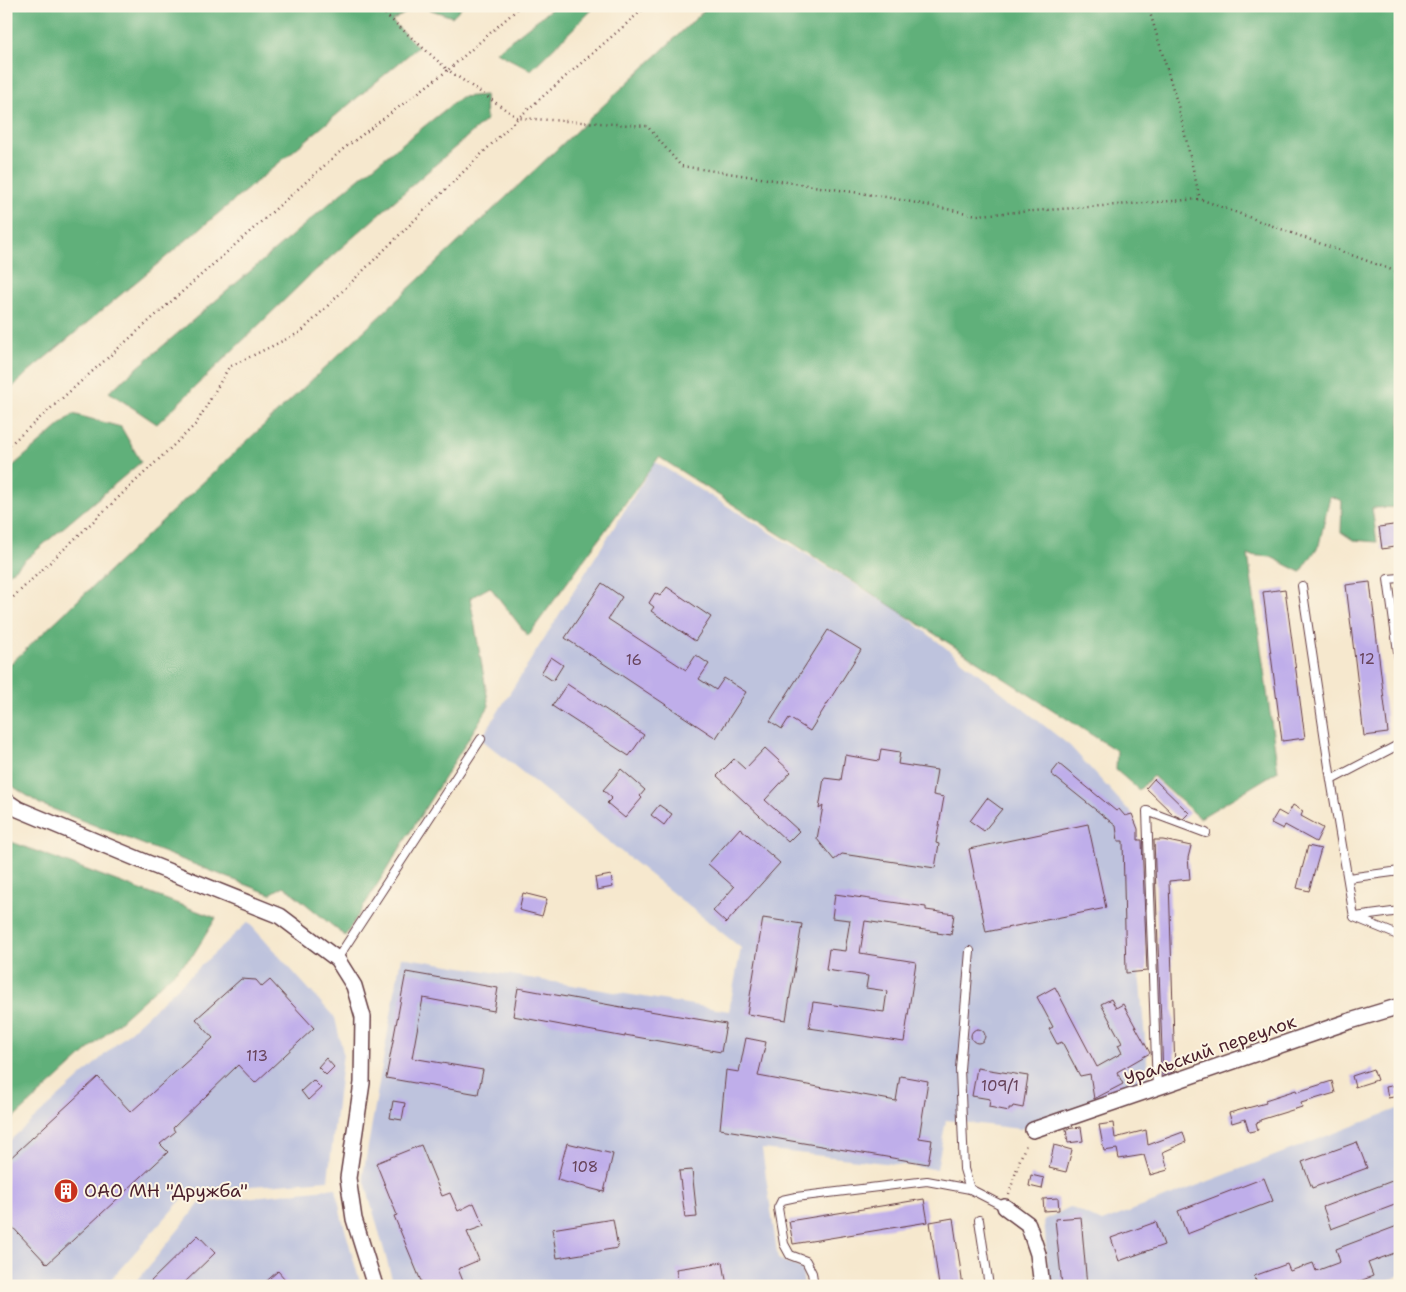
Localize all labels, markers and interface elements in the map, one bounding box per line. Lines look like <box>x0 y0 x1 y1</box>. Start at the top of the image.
house number: 12 <box>1359 649 1375 669</box>
house number: 16 <box>626 650 642 670</box>
street label: Уральский переулок <box>1121 1009 1300 1091</box>
house number: 113 <box>246 1046 268 1066</box>
house number: 109/1 <box>981 1076 1019 1096</box>
house number: 108 <box>572 1157 598 1177</box>
building icon: ОАО МН "Дружба" <box>53 1178 79 1204</box>
place label: ОАО МН "Дружба" <box>84 1179 248 1203</box>

